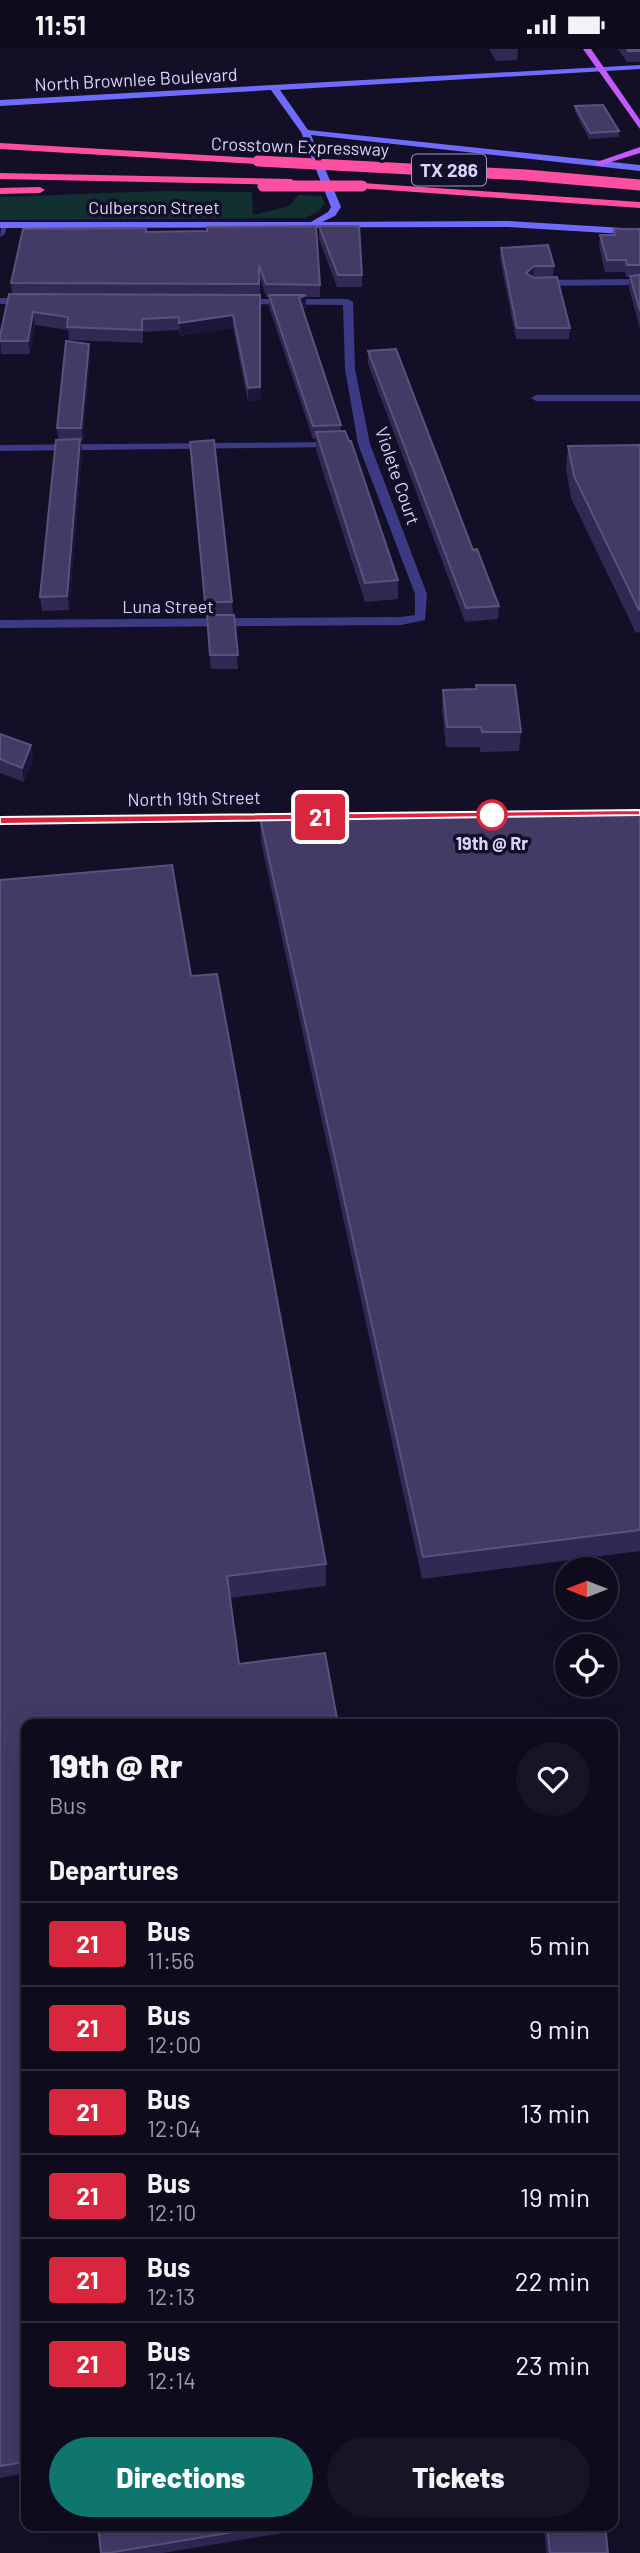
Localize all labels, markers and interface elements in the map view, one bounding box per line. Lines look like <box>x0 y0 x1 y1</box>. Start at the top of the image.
text: 11:51 <box>35 9 86 40</box>
street label: North Brownlee Boulevard <box>34 63 238 95</box>
street label: Crosstown Expressway <box>211 132 389 160</box>
road number: TX 286 <box>412 154 486 185</box>
street label: Culberson Street <box>88 196 220 218</box>
street label: Violete Court <box>371 424 425 527</box>
street label: Luna Street <box>122 595 214 617</box>
street label: North 19th Street <box>127 786 261 810</box>
line badge: 21 <box>288 794 352 840</box>
marker: 19th @ Rr <box>477 800 507 830</box>
text: 21 <box>309 802 331 831</box>
place label: 19th @ Rr <box>456 832 528 854</box>
north arrow <box>555 1557 618 1621</box>
map controls <box>555 1557 618 1697</box>
button: locate <box>555 1634 618 1697</box>
button: heart <box>516 1742 590 1816</box>
text: 19th @ Rr <box>49 1745 183 1785</box>
text: Bus <box>49 1791 87 1819</box>
text: Departures <box>49 1854 179 1885</box>
text: Bus <box>147 1915 190 1946</box>
text: 21 <box>77 1929 98 1958</box>
text: 5 min <box>529 1929 590 1960</box>
text: 11:56 <box>147 1946 195 1974</box>
text: Bus <box>147 1999 190 2030</box>
text: 21 <box>77 2013 98 2042</box>
text: 9 min <box>529 2013 590 2044</box>
text: 12:00 <box>147 2030 201 2058</box>
text: Bus <box>147 2083 190 2114</box>
text: 21 <box>77 2097 98 2126</box>
text: 13 min <box>520 2097 590 2128</box>
text: 12:04 <box>147 2114 201 2142</box>
text: Bus <box>147 2167 190 2198</box>
text: 21 <box>77 2181 98 2210</box>
text: 19 min <box>520 2181 590 2212</box>
text: 12:10 <box>147 2198 196 2226</box>
text: Bus <box>147 2251 190 2282</box>
text: 21 <box>77 2265 98 2294</box>
text: 22 min <box>515 2265 590 2296</box>
text: 12:13 <box>147 2282 195 2310</box>
text: Bus <box>147 2335 190 2366</box>
text: 21 <box>77 2349 98 2378</box>
text: 23 min <box>515 2349 590 2380</box>
text: 12:14 <box>147 2366 196 2394</box>
button: Directions <box>49 2437 313 2517</box>
button: Tickets <box>327 2437 590 2517</box>

